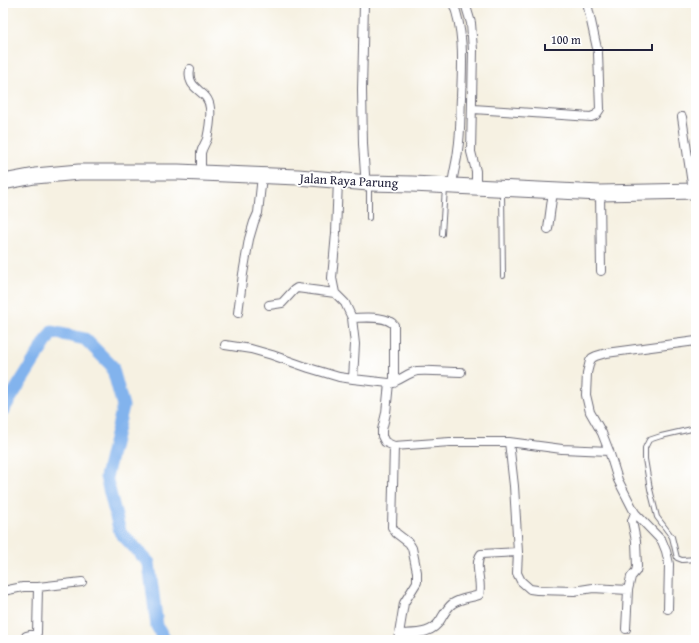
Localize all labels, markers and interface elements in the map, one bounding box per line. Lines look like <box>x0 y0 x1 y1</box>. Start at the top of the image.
scale bar <box>545 26 652 52</box>
text: 100 m <box>551 31 581 48</box>
street label: Jalan Raya Parung <box>297 168 399 193</box>

